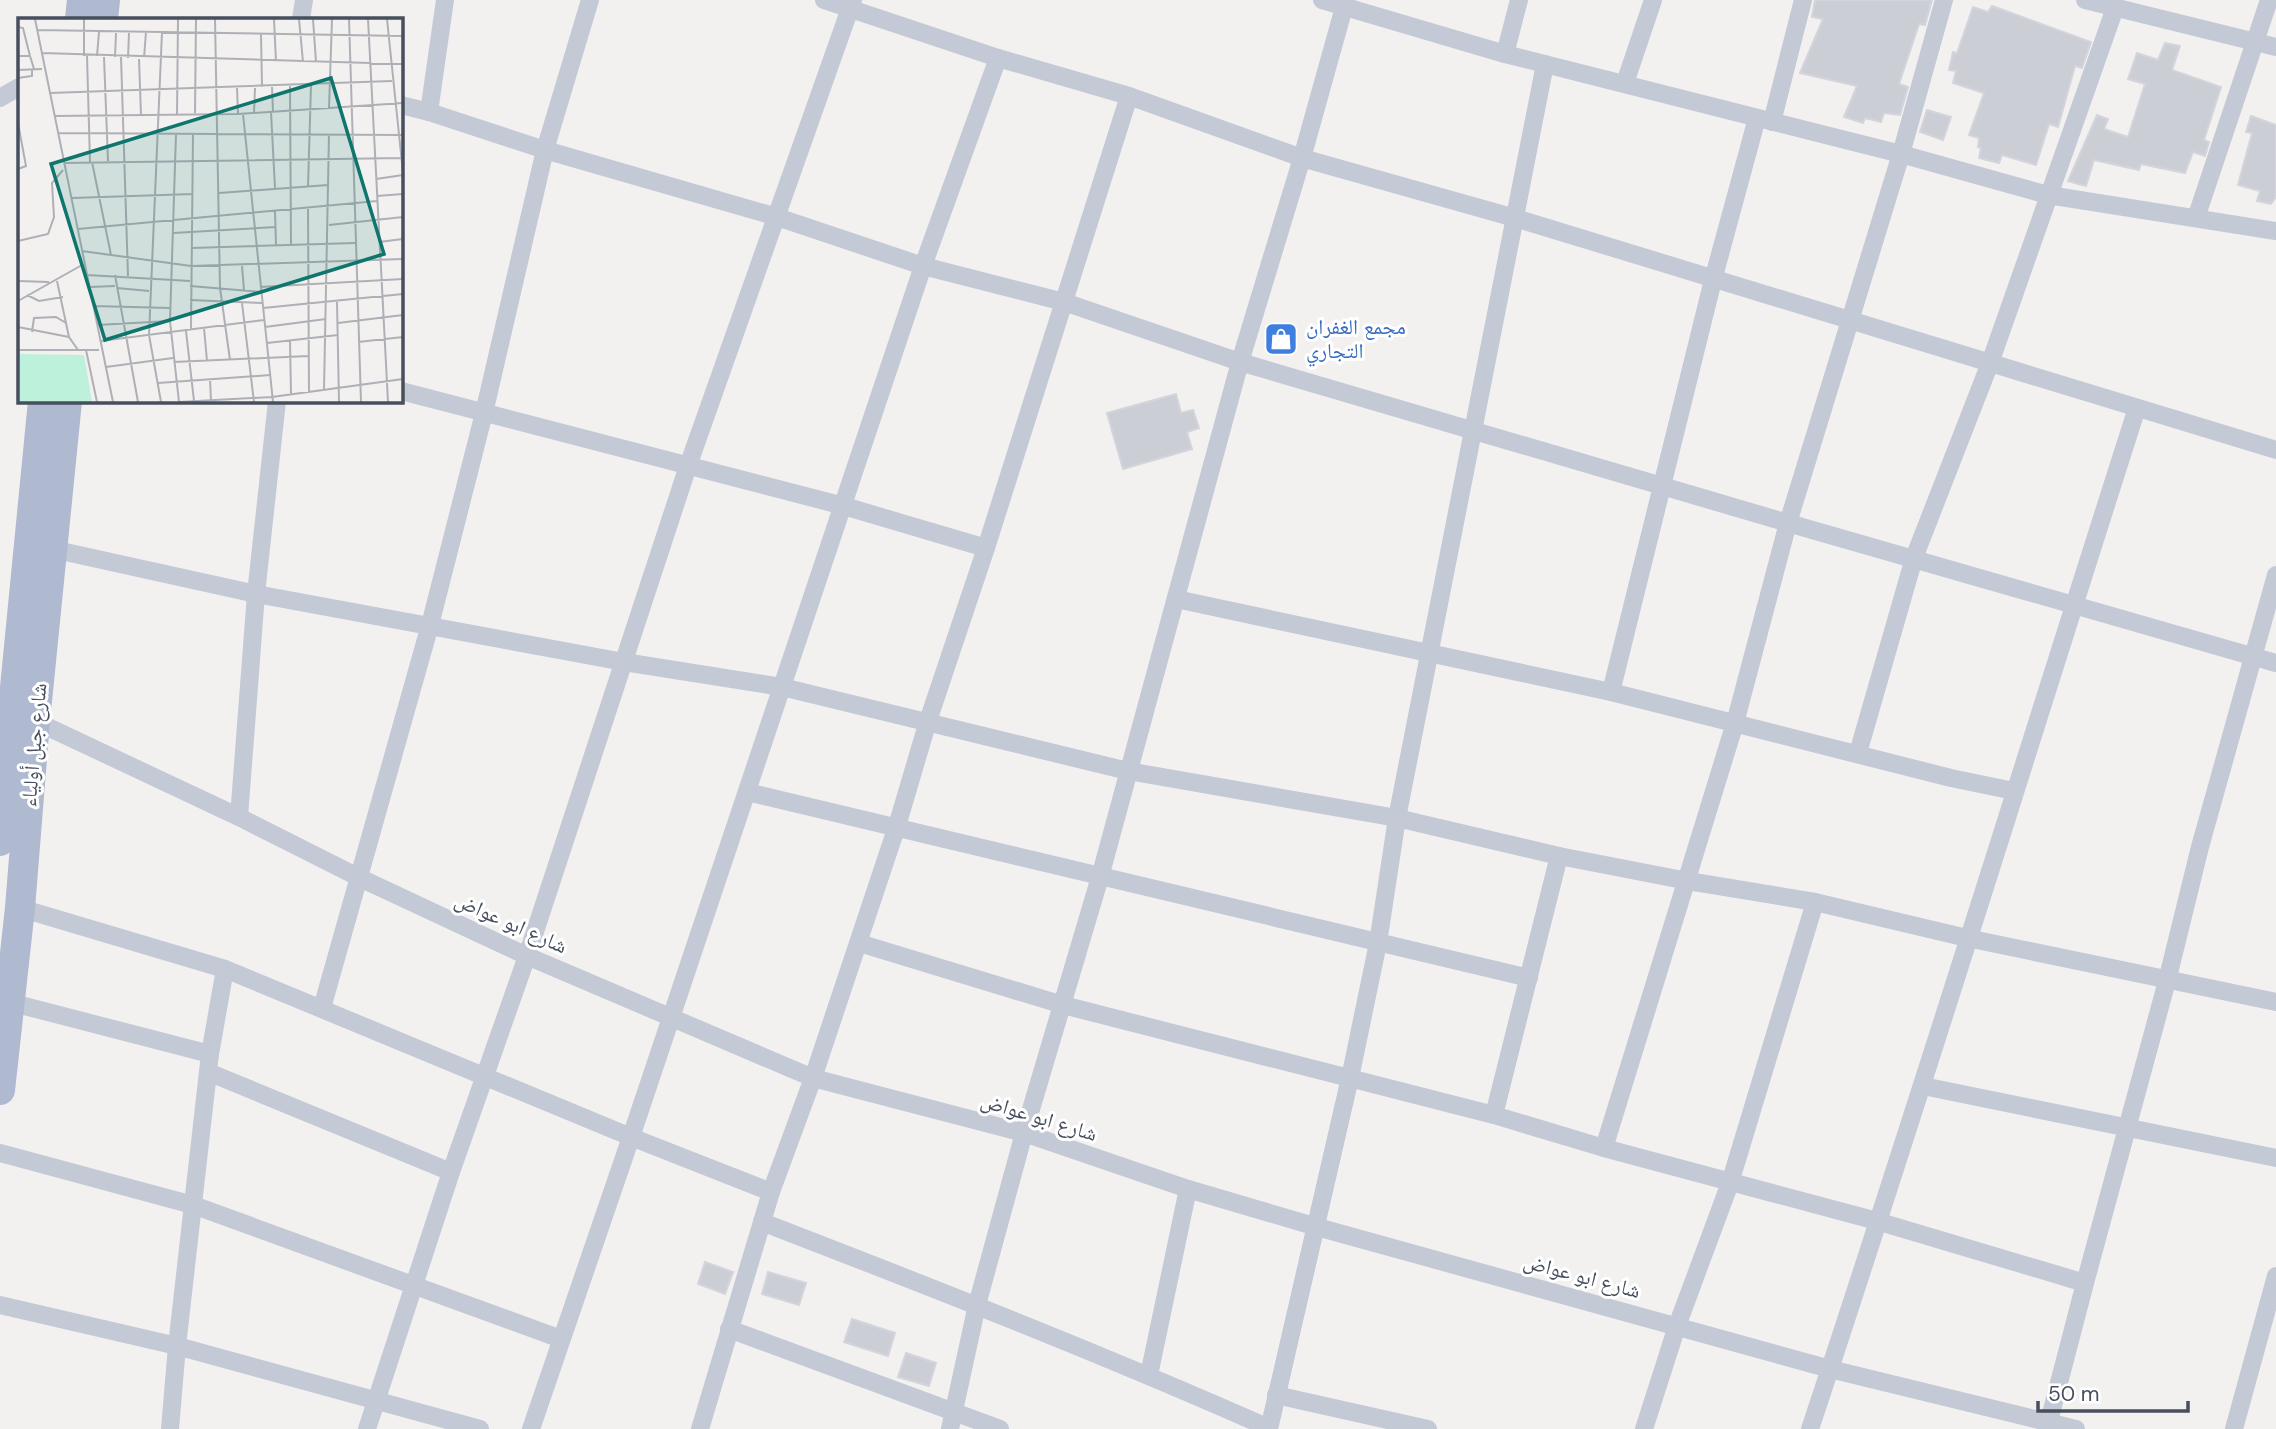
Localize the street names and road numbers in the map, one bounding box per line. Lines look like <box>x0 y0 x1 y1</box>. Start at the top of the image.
street label: شارع جبل أولياء <box>15 682 53 808</box>
street label: شارع ابو عواض <box>450 886 572 960</box>
street label: شارع ابو عواض <box>977 1086 1101 1148</box>
street label: شارع ابو عواض <box>1520 1247 1644 1305</box>

